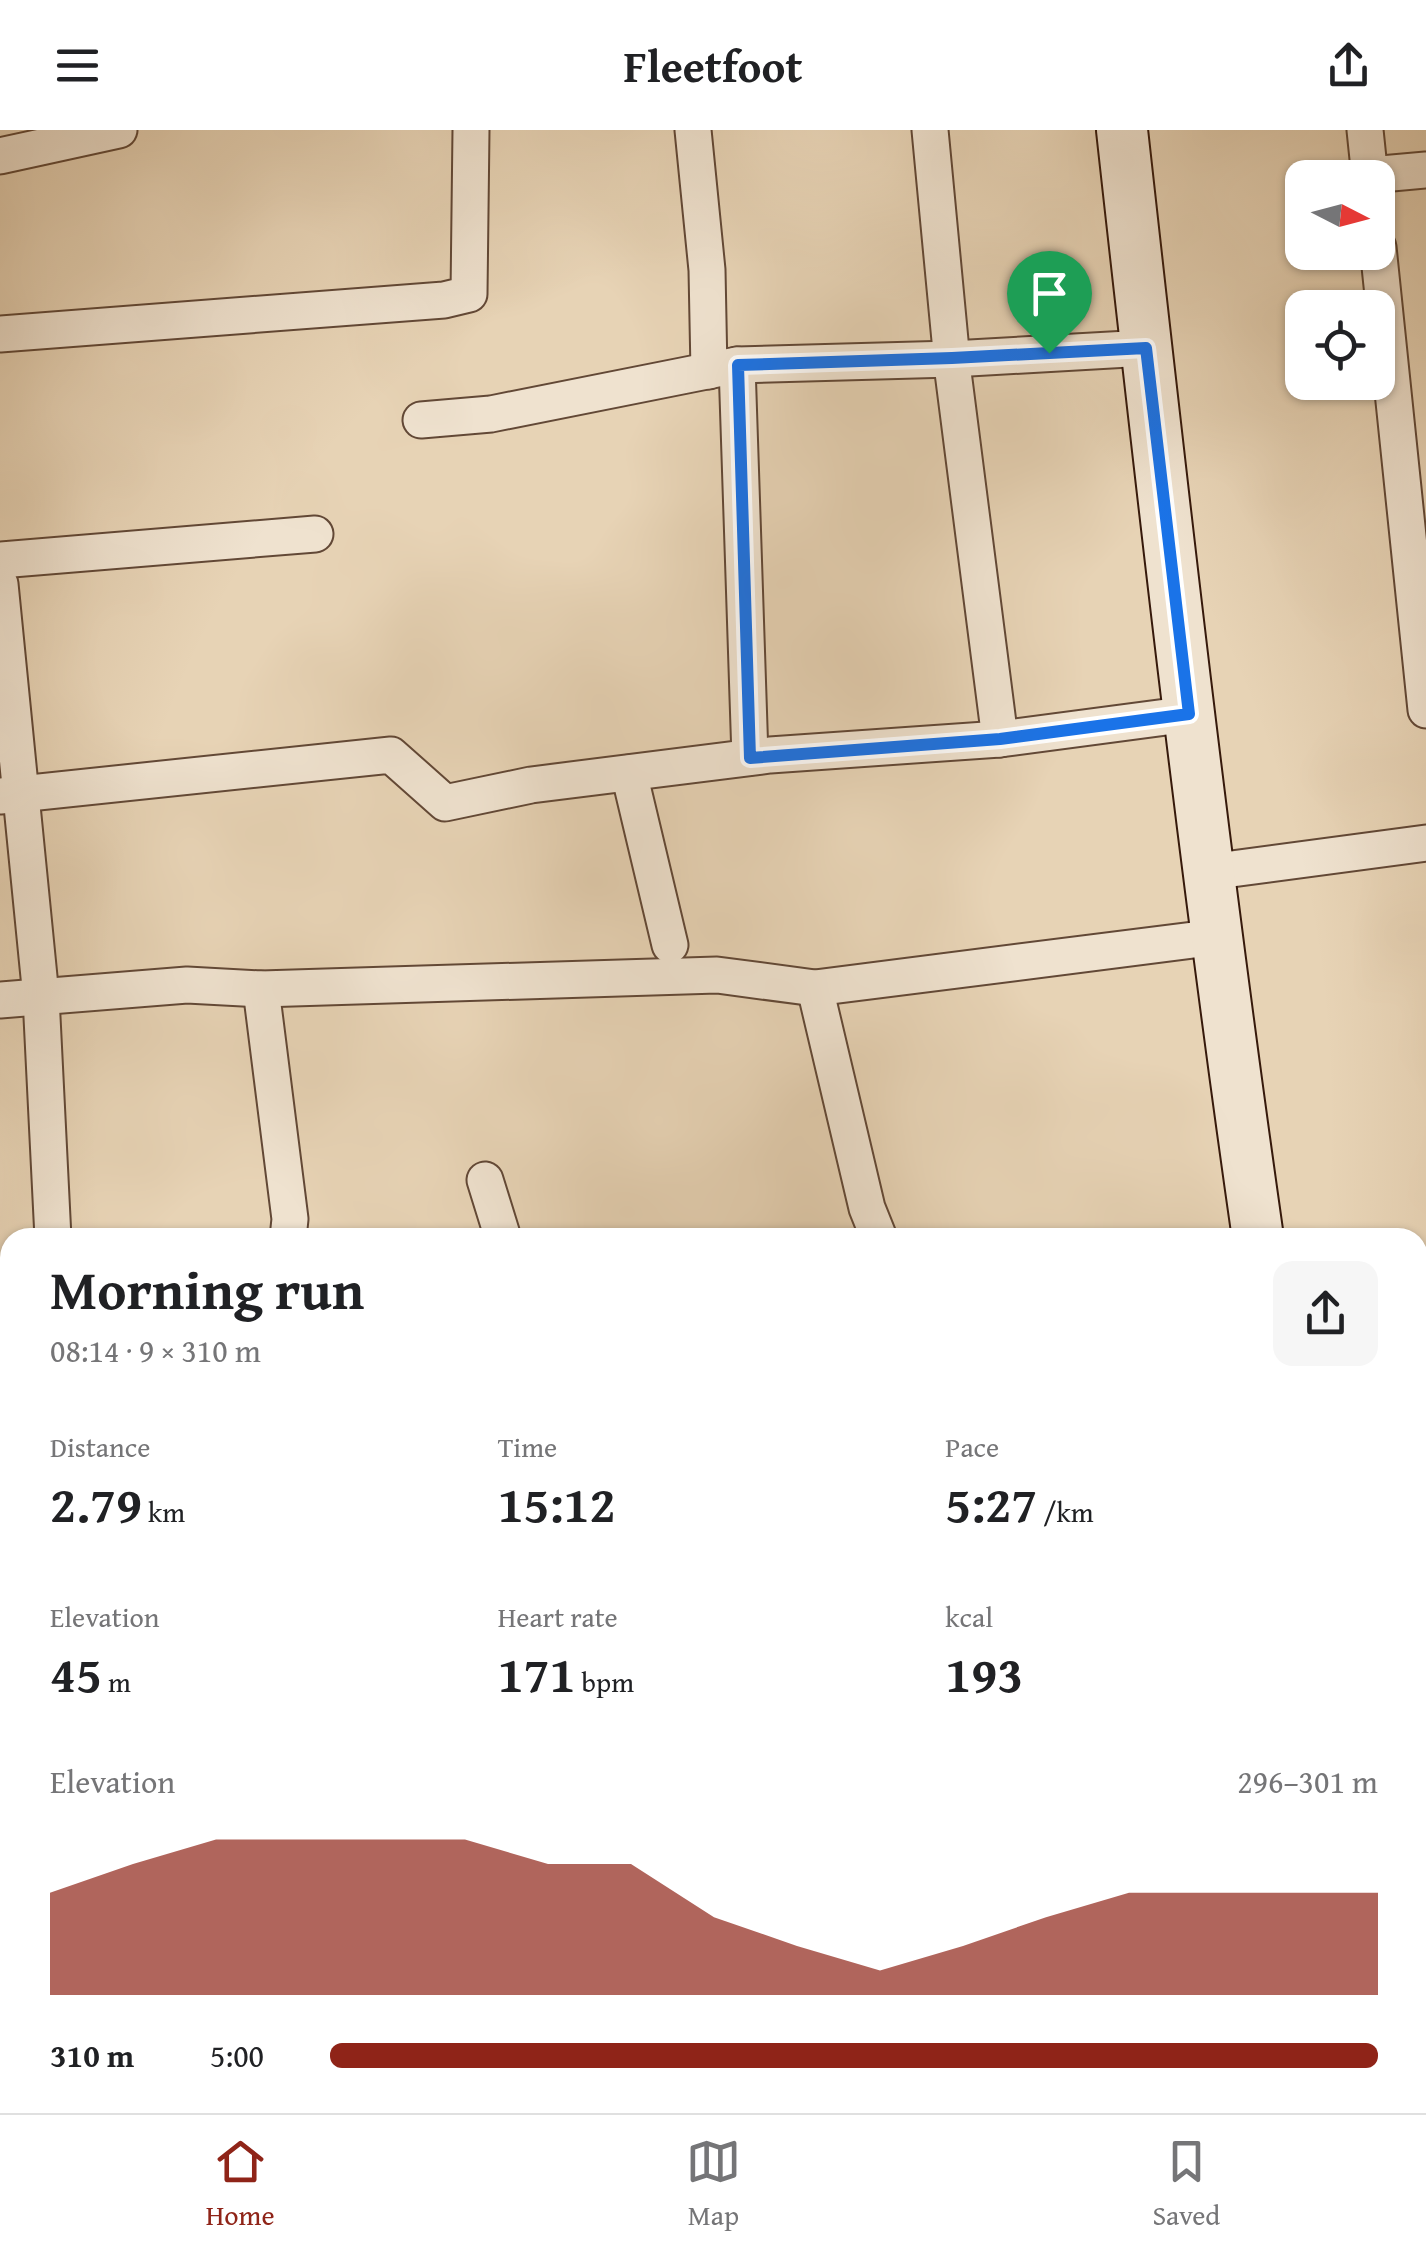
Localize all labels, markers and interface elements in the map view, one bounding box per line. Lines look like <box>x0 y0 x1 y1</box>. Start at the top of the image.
text: Fleetfoot <box>623 33 803 98</box>
icon: menu <box>50 38 105 93</box>
icon: share <box>1321 38 1376 93</box>
north arrow <box>1285 160 1395 270</box>
map controls <box>1285 160 1395 400</box>
pin <box>1007 251 1092 354</box>
icon: arrive <box>1022 266 1077 321</box>
button: locate <box>1285 290 1395 400</box>
text: Morning run <box>50 1249 364 1329</box>
button: share <box>1273 1261 1378 1366</box>
text: 08:14 · 9 × 310 m <box>50 1327 261 1374</box>
text: Distance <box>50 1426 150 1467</box>
text: Time <box>498 1426 557 1467</box>
text: Pace <box>945 1426 999 1467</box>
text: 2.79 <box>50 1467 142 1540</box>
text: 15:12 <box>498 1467 615 1540</box>
text: 5:27 <box>945 1467 1037 1540</box>
text: km <box>142 1491 185 1532</box>
text: /km <box>1037 1491 1094 1532</box>
text: Elevation <box>50 1596 160 1637</box>
text: Heart rate <box>498 1596 618 1637</box>
text: kcal <box>945 1596 993 1637</box>
text: 45 <box>50 1637 102 1710</box>
text: 171 <box>498 1637 575 1710</box>
text: 193 <box>945 1637 1023 1710</box>
text: m <box>102 1661 131 1702</box>
text: bpm <box>575 1661 634 1702</box>
text: Elevation <box>50 1758 175 1805</box>
text: 296–301 m <box>1237 1758 1378 1805</box>
text: 310 m <box>50 2032 134 2079</box>
text: 5:00 <box>210 2032 264 2079</box>
tab: Home <box>206 2134 275 2235</box>
tab: Map <box>686 2134 741 2235</box>
tab: Saved <box>1152 2134 1220 2235</box>

